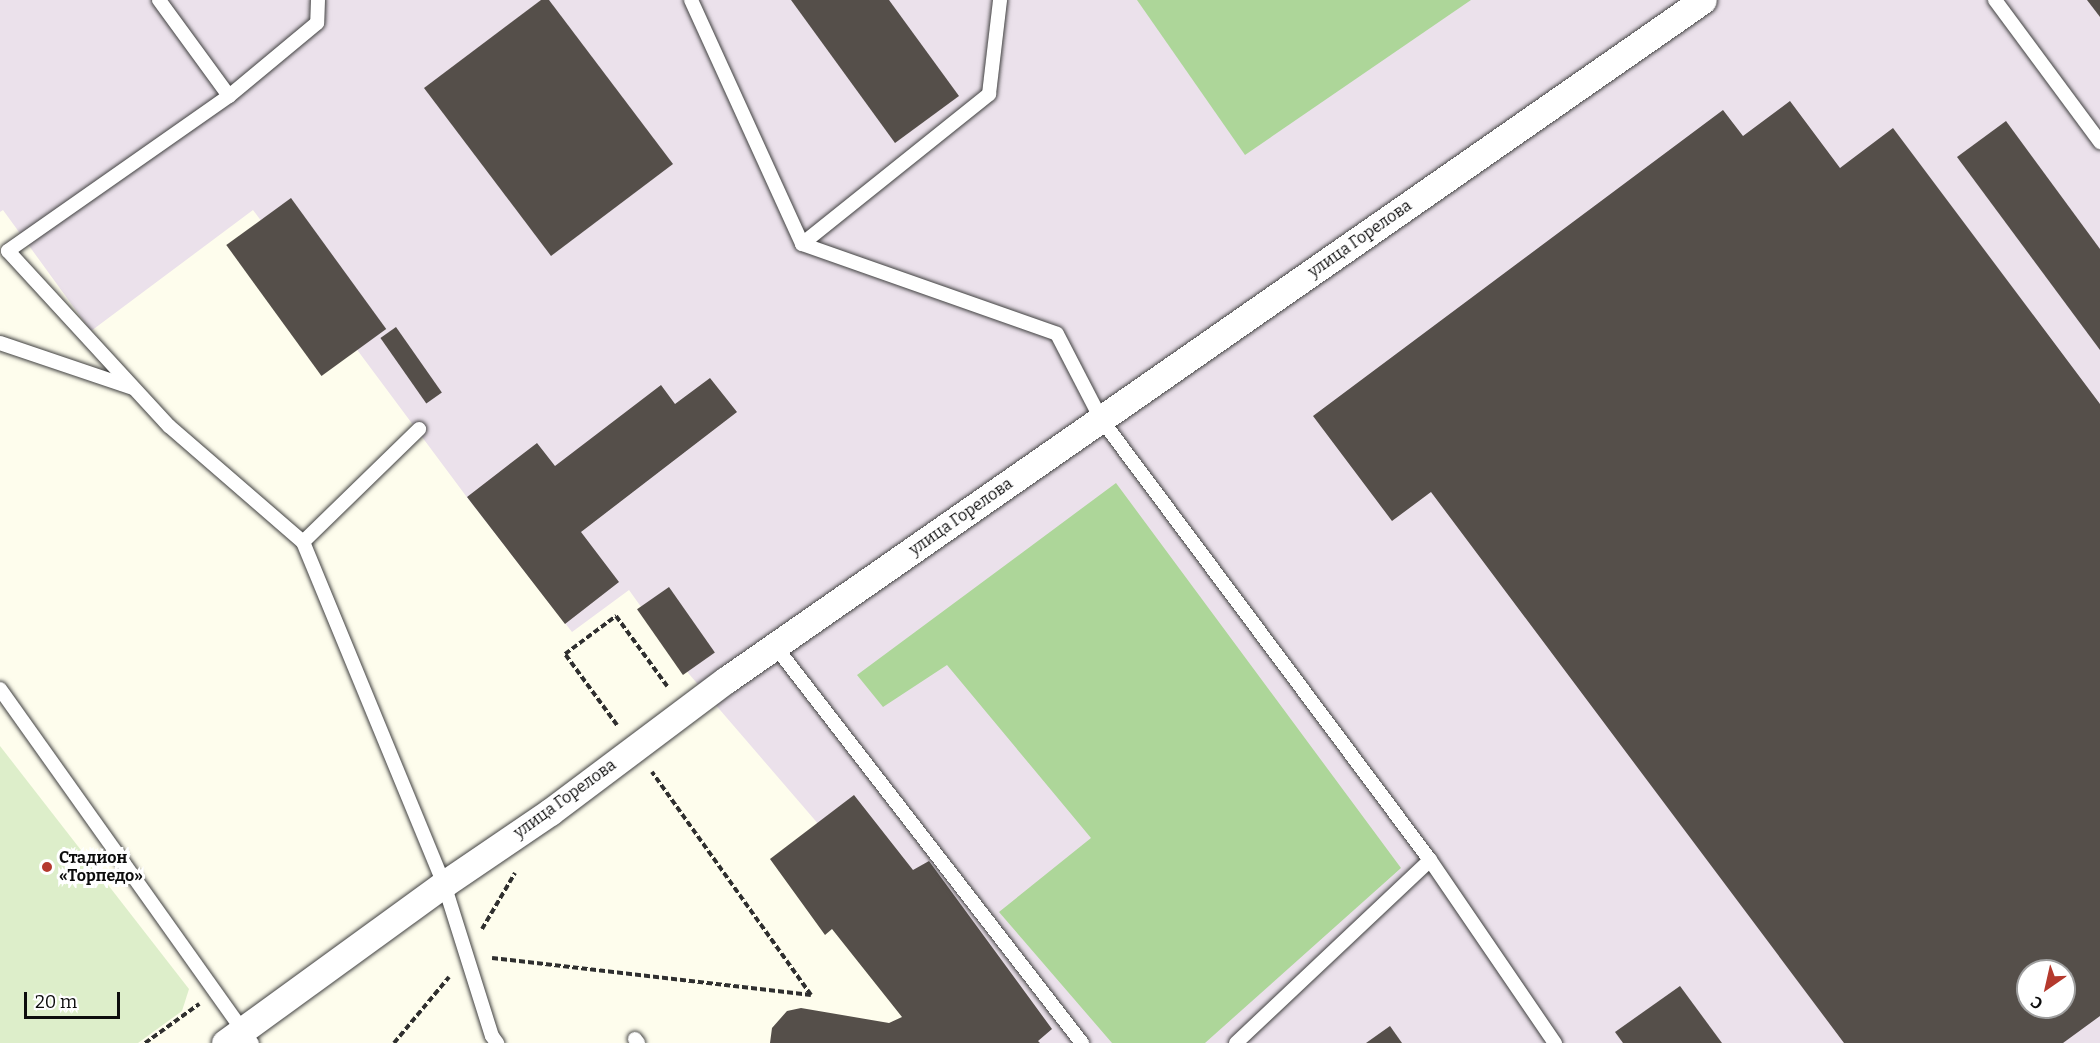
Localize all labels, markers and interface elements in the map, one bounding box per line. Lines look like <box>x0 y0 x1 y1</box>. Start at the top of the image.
street label: улица Горелова <box>1305 196 1415 282</box>
street label: улица Горелова <box>906 474 1016 560</box>
street label: улица Горелова <box>510 755 620 843</box>
place label: Стадион «Торпедо» <box>59 848 143 886</box>
marker: Стадион «Торпедо» <box>40 860 54 874</box>
north arrow <box>2016 959 2076 1019</box>
scale bar <box>27 980 123 1018</box>
text: 20 m <box>35 991 77 1013</box>
text: С <box>2027 992 2046 1013</box>

